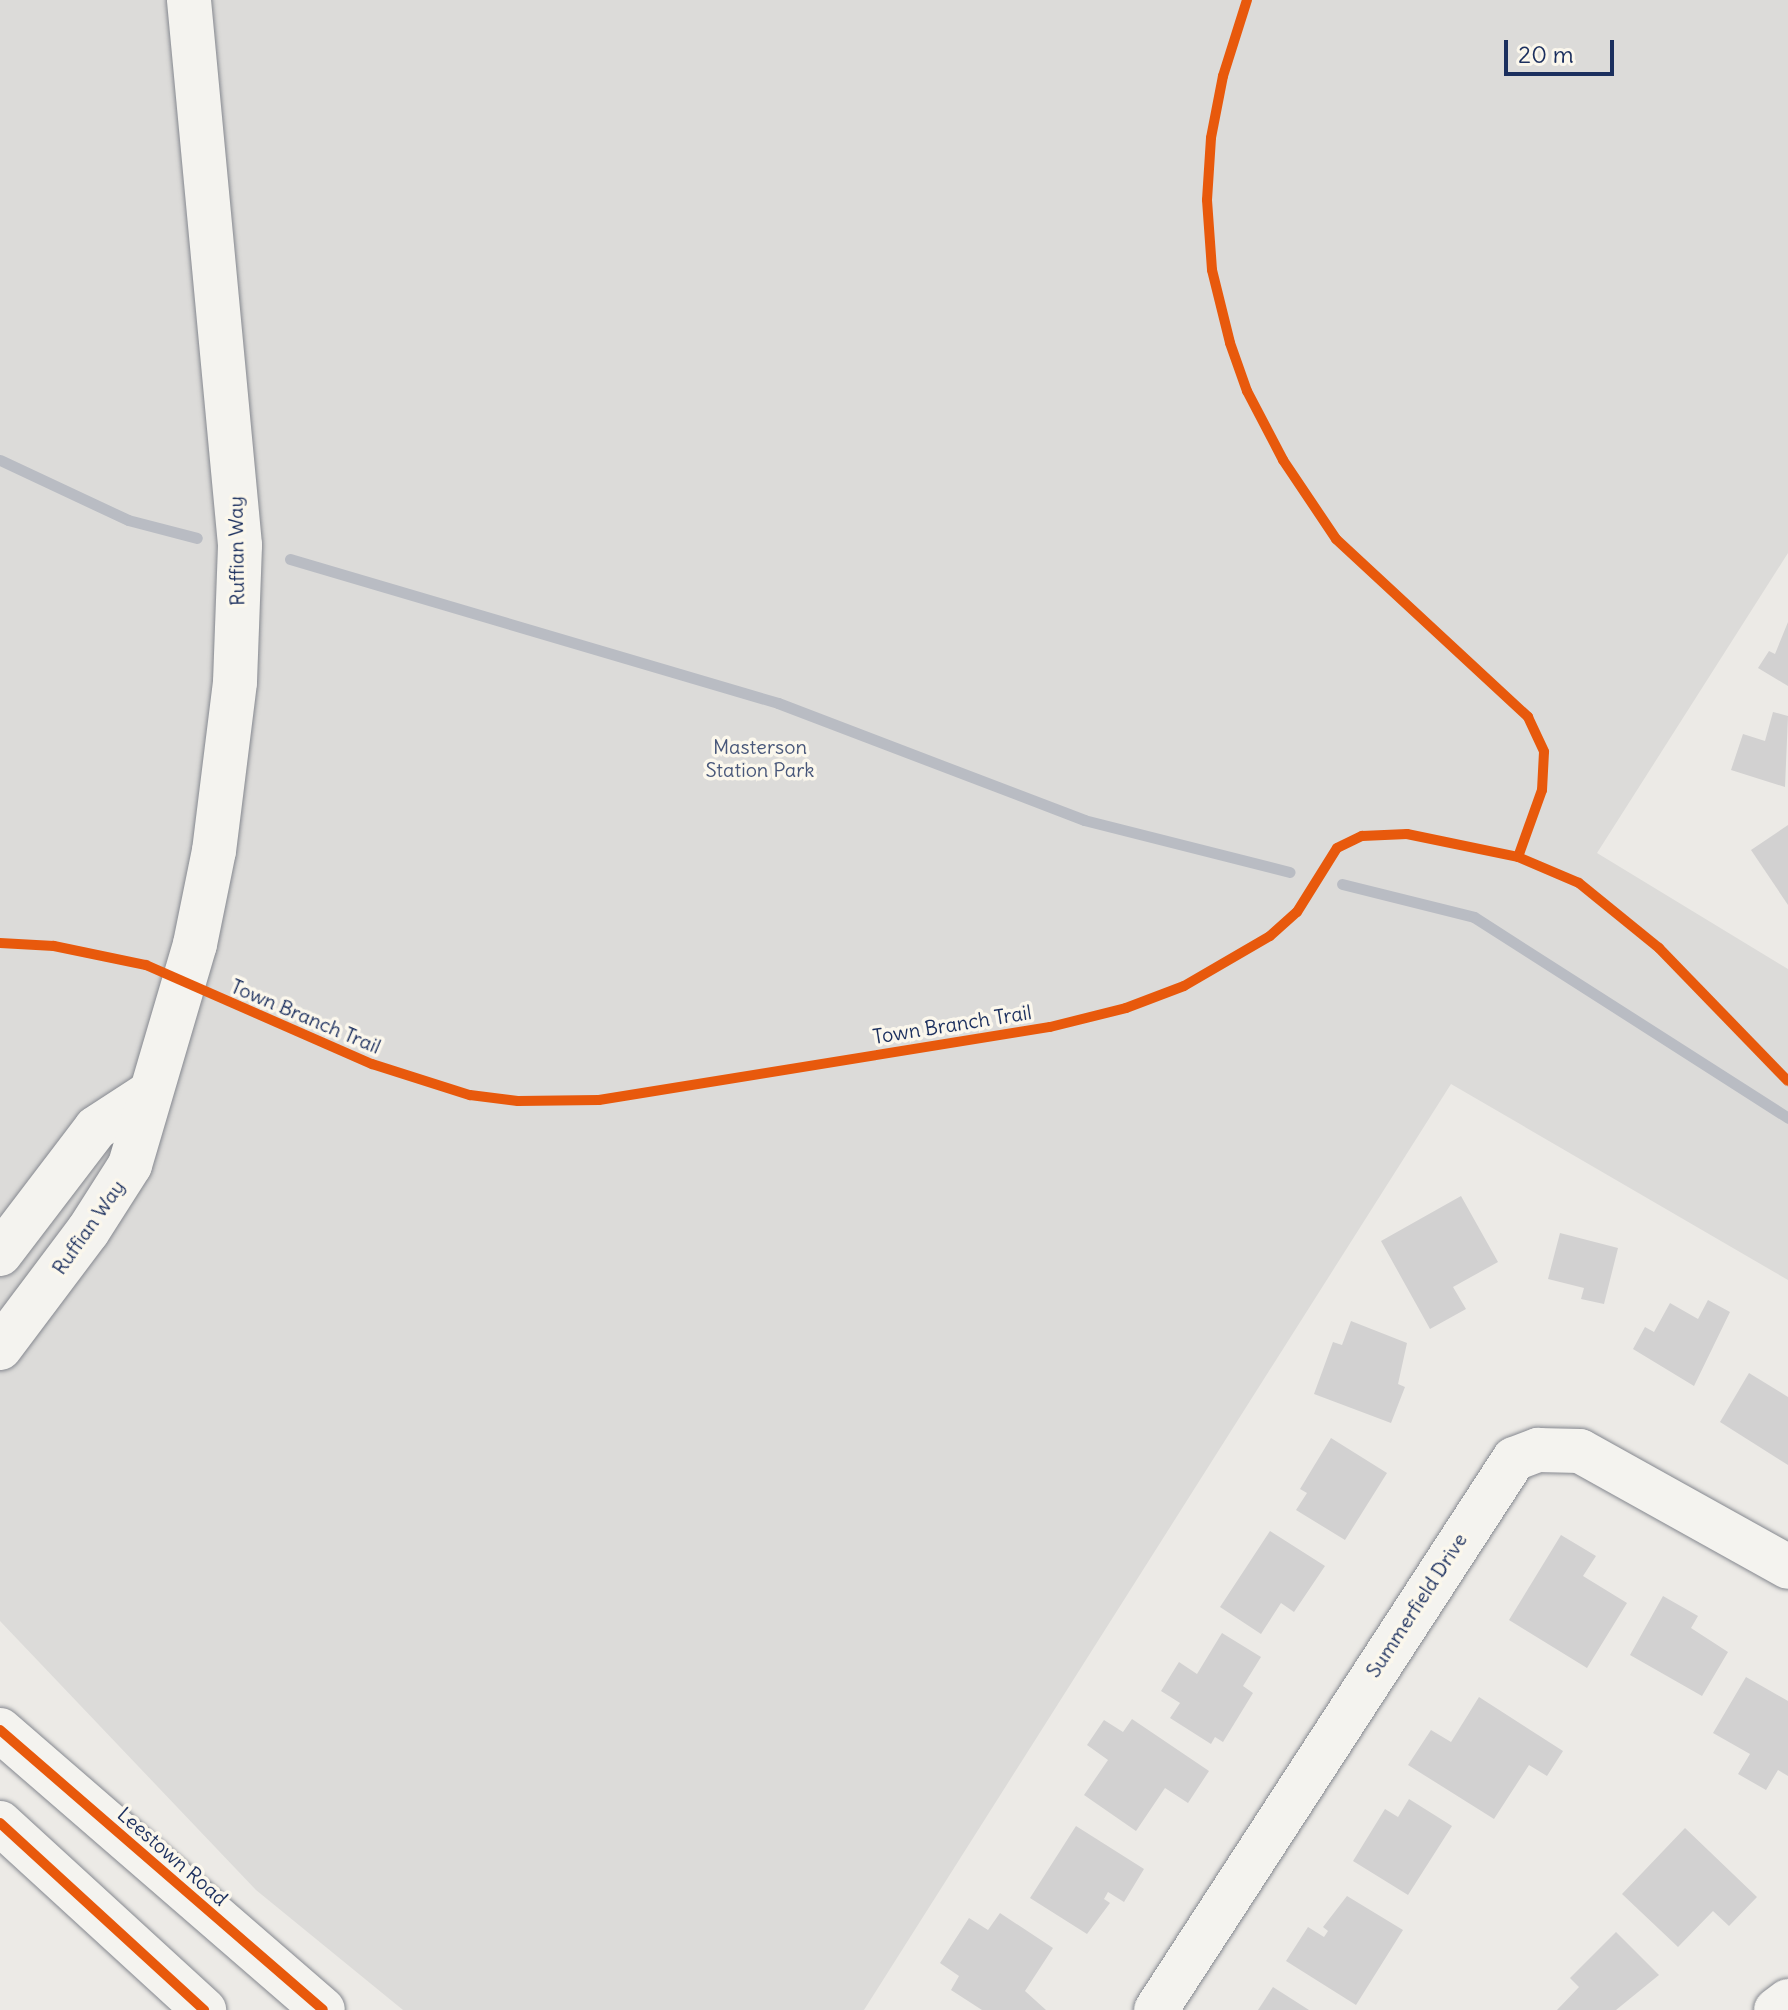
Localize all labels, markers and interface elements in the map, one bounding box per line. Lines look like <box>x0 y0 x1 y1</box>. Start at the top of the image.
scale bar <box>1508 24 1618 74</box>
text: 20 m <box>1518 39 1574 69</box>
street label: Ruffian Way <box>223 496 249 606</box>
park label: Masterson Station Park <box>705 735 815 782</box>
street label: Town Branch Trail <box>227 974 385 1058</box>
street label: Town Branch Trail <box>871 1000 1033 1048</box>
street label: Ruffian Way <box>47 1175 129 1279</box>
street label: Summerfield Drive <box>1360 1528 1472 1682</box>
street label: Leestown Road <box>113 1802 233 1910</box>

